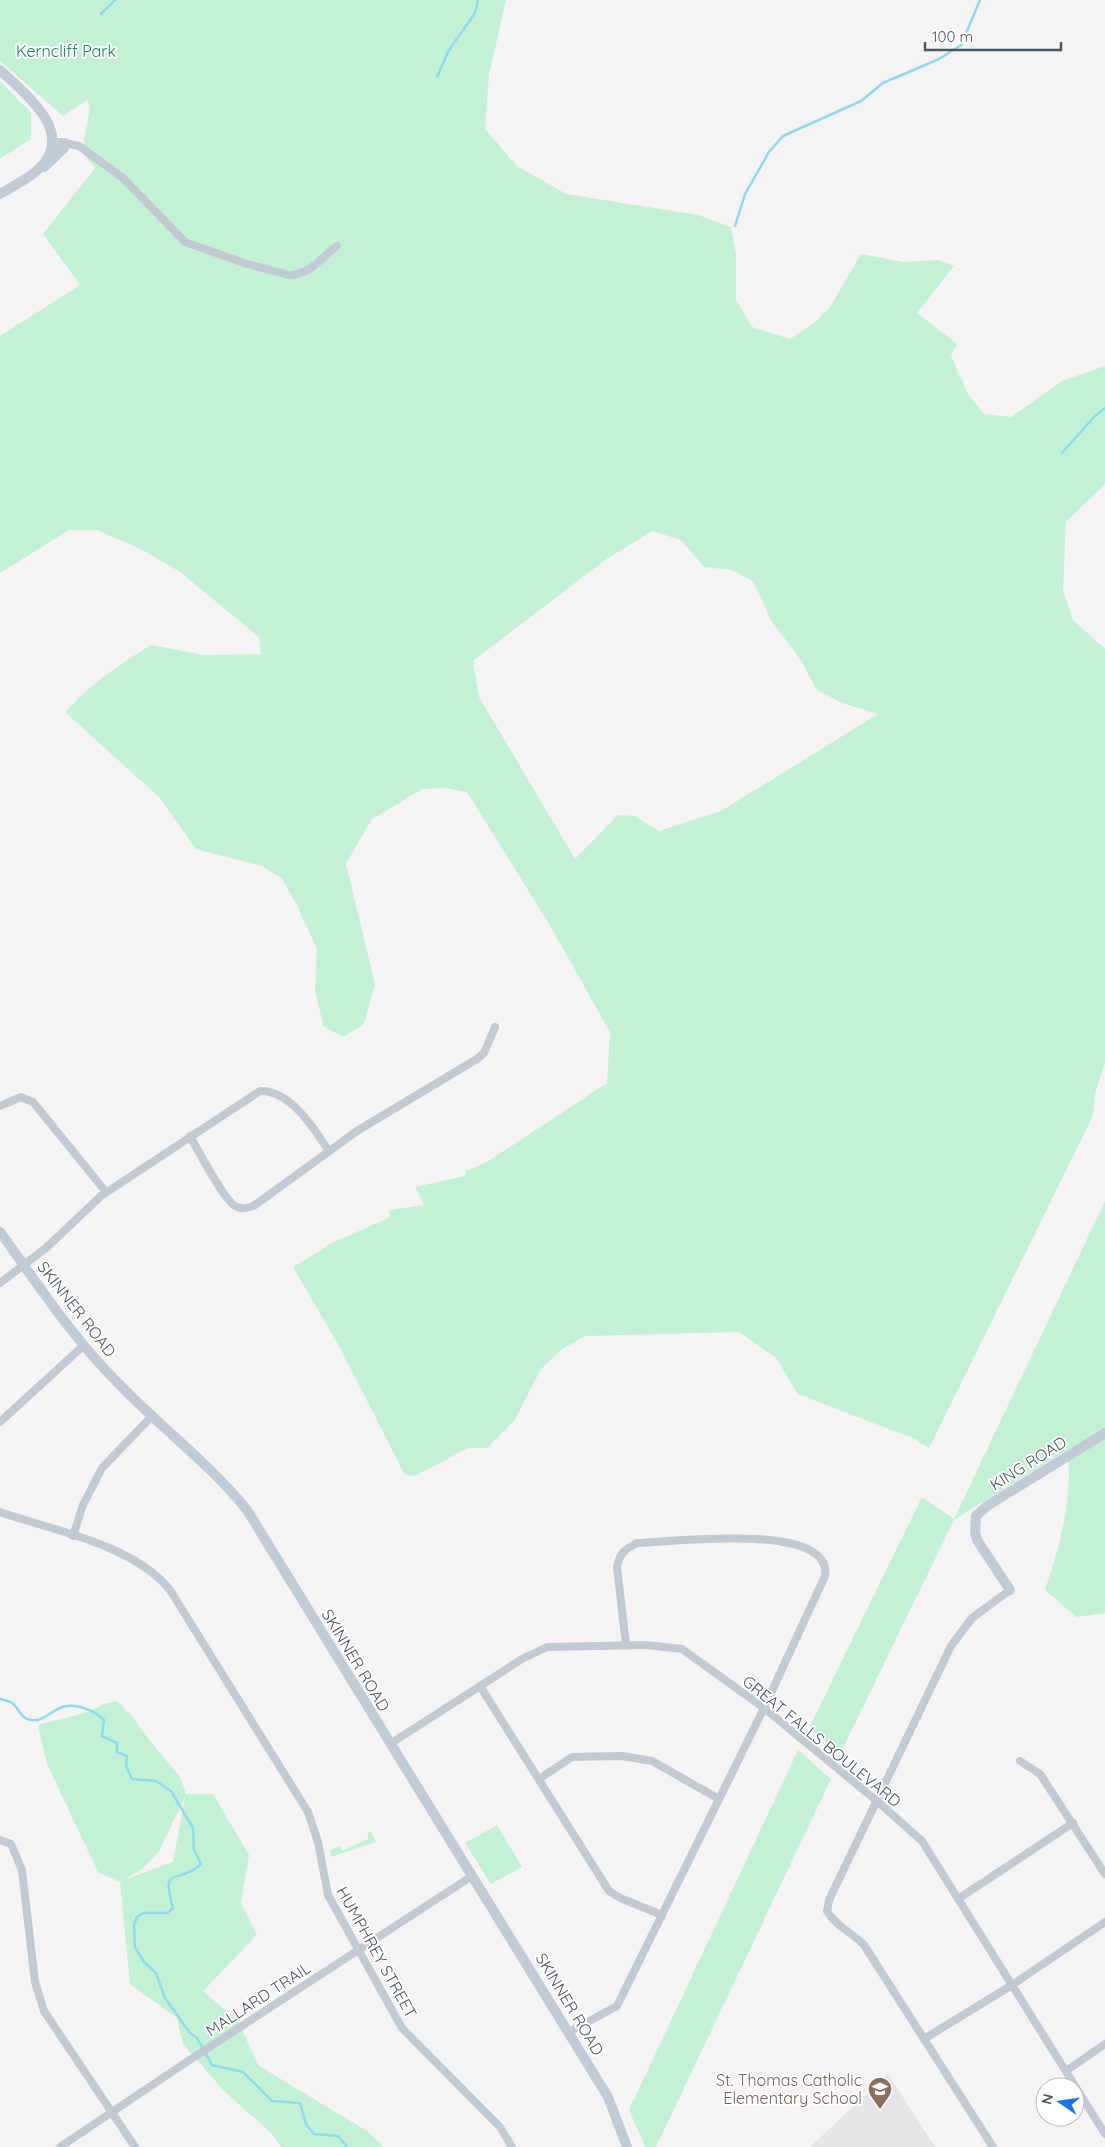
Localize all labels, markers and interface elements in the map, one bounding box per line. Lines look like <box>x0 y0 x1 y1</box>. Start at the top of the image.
scale bar <box>925 20 1061 52</box>
text: 100 m <box>932 27 973 46</box>
park label: Kerncliff Park <box>16 41 116 61</box>
street label: SKINNER ROAD <box>33 1257 121 1361</box>
street label: KING ROAD <box>986 1432 1070 1494</box>
street label: SKINNER ROAD <box>318 1605 394 1715</box>
street label: GREAT FALLS BOULEVARD <box>739 1671 905 1811</box>
street label: HUMPHREY STREET <box>332 1883 422 2022</box>
street label: SKINNER ROAD <box>532 1949 608 2059</box>
street label: MALLARD TRAIL <box>202 1957 315 2040</box>
place label: St. Thomas Catholic Elementary School <box>716 2070 862 2108</box>
school or university icon: St. Thomas Catholic Elementary School <box>867 2076 893 2110</box>
north arrow <box>1035 2077 1085 2127</box>
text: N <box>1037 2092 1057 2106</box>

